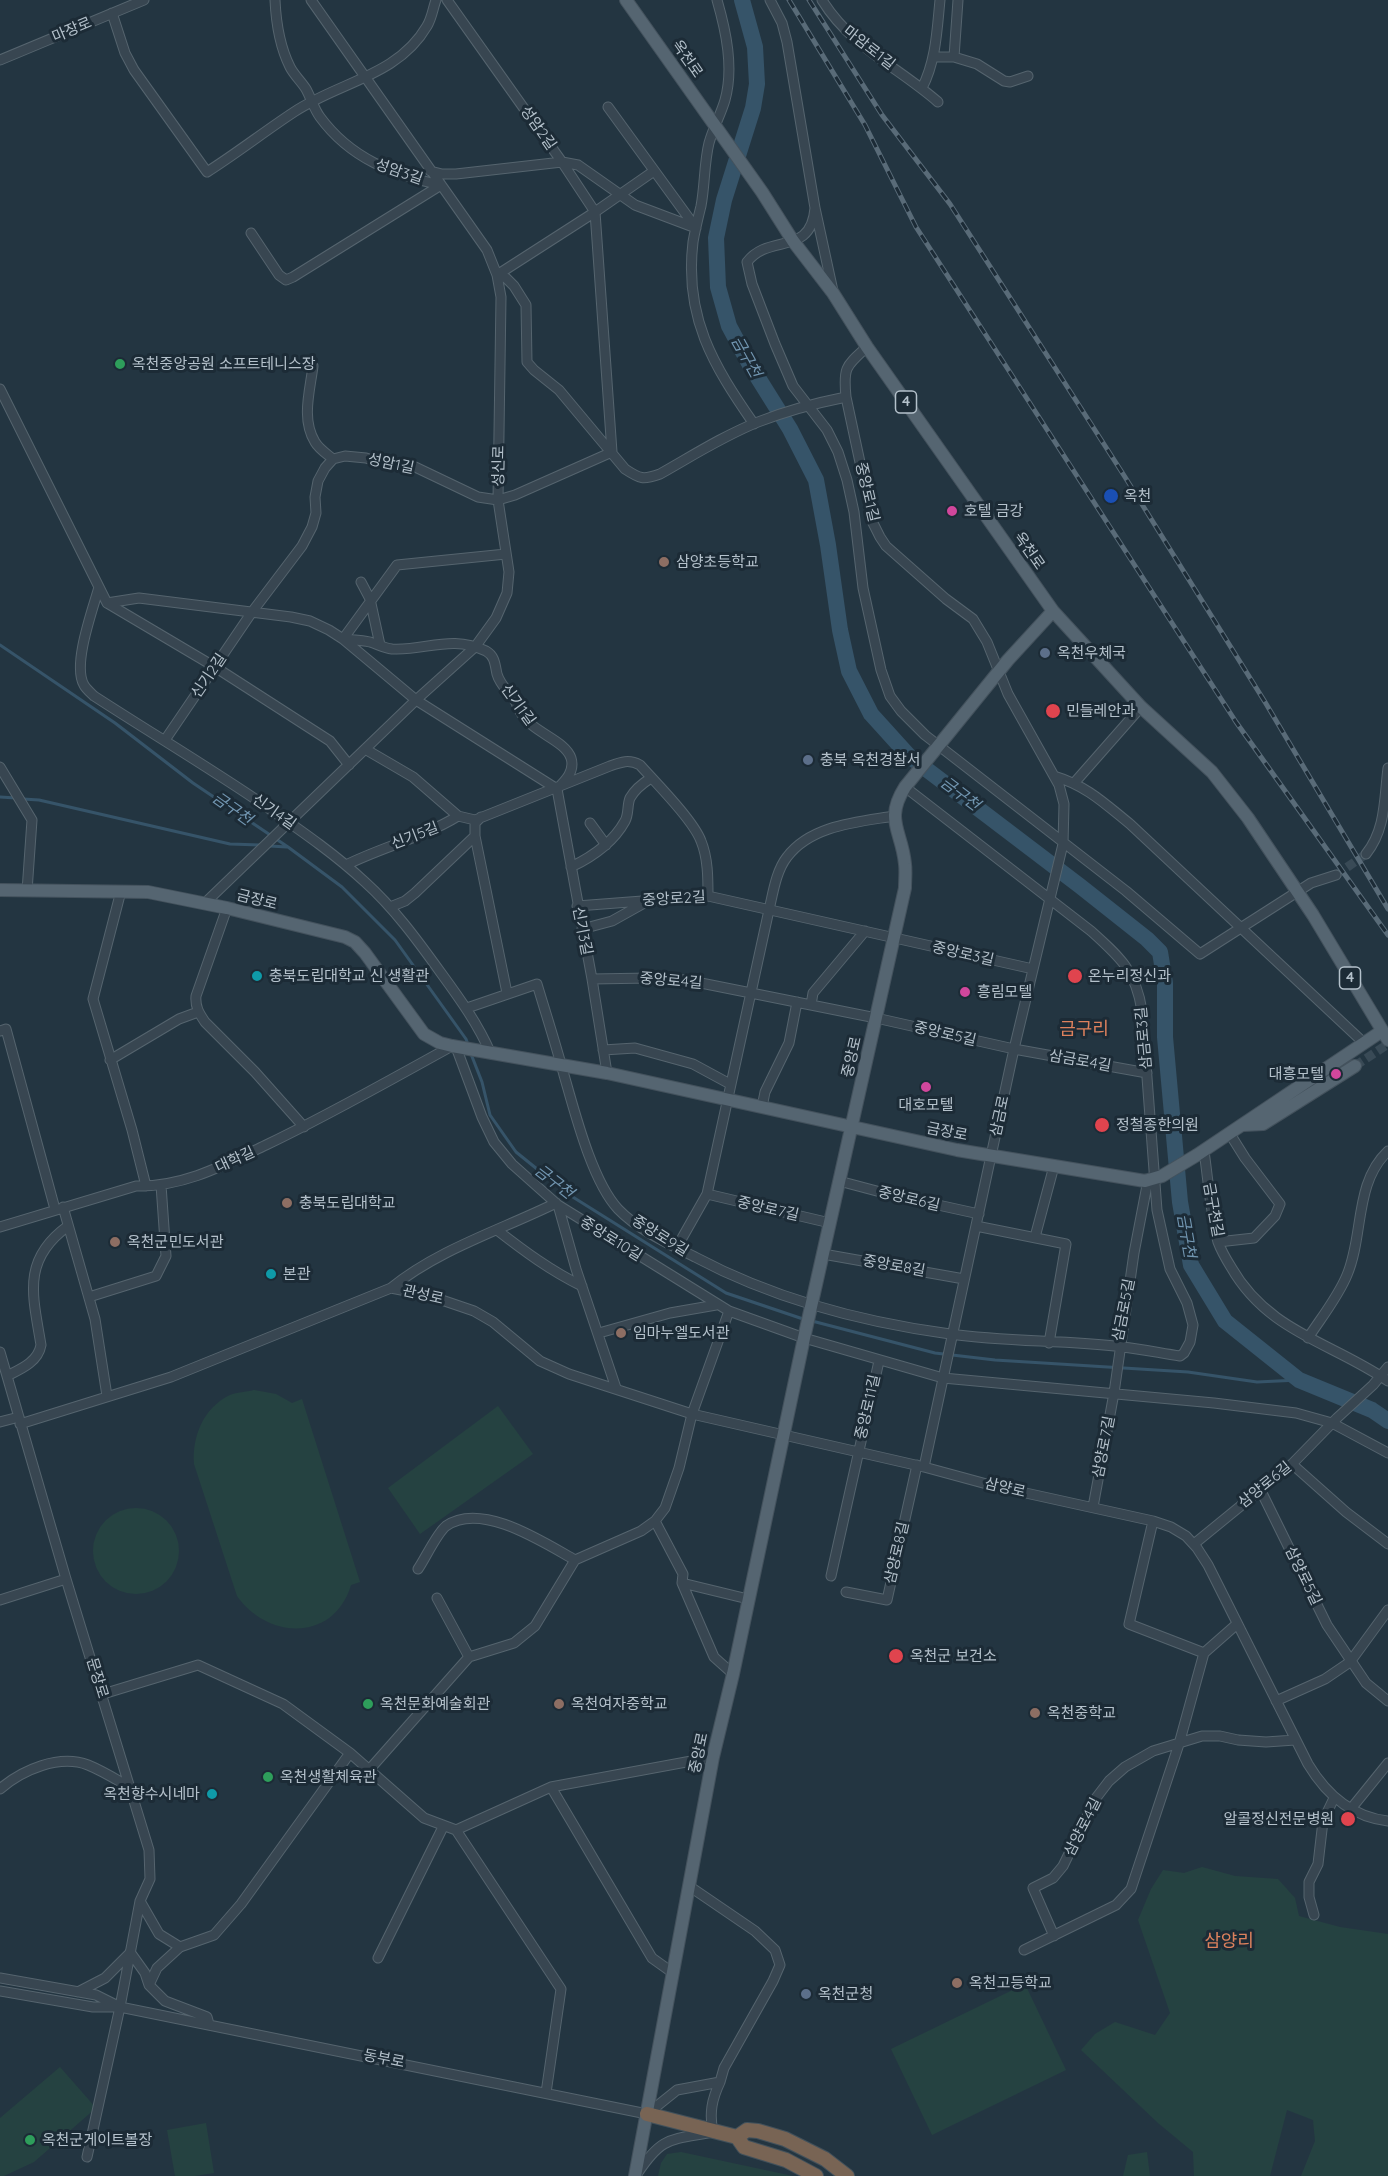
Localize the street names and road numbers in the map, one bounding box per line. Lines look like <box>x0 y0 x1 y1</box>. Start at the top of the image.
street label: 마장로 <box>49 14 95 46</box>
street label: 마암로1길 <box>840 22 898 74</box>
street label: 옥천로 <box>668 37 706 81</box>
street label: 성암2길 <box>516 102 560 154</box>
street label: 성암3길 <box>373 155 425 189</box>
road number: 4 <box>896 391 916 413</box>
street label: 성신로 <box>490 445 508 487</box>
street label: 성암1길 <box>366 450 416 478</box>
street label: 중앙로1길 <box>851 460 883 524</box>
street label: 옥천로 <box>1010 529 1048 573</box>
street label: 신기2길 <box>188 650 230 702</box>
street label: 신기1길 <box>497 681 539 729</box>
street label: 신기4길 <box>249 790 299 834</box>
street label: 신기5길 <box>389 819 441 853</box>
street label: 금장로 <box>235 886 279 914</box>
street label: 중앙로2길 <box>642 888 706 910</box>
street label: 신기3길 <box>568 905 596 957</box>
street label: 중앙로3길 <box>930 938 996 970</box>
road number: 4 <box>1340 967 1360 989</box>
street label: 중앙로4길 <box>639 969 703 993</box>
street label: 삼금로3길 <box>1132 1006 1156 1070</box>
street label: 중앙로5길 <box>912 1018 978 1050</box>
street label: 중앙로 <box>839 1035 865 1079</box>
street label: 삼금로4길 <box>1047 1047 1113 1075</box>
street label: 삼금로 <box>987 1094 1013 1138</box>
street label: 금장로 <box>925 1119 969 1145</box>
street label: 대학길 <box>212 1143 258 1177</box>
street label: 금구천길 <box>1199 1181 1227 1239</box>
street label: 중앙로6길 <box>876 1183 942 1215</box>
street label: 중앙로7길 <box>735 1193 801 1225</box>
street label: 중앙로9길 <box>628 1212 692 1260</box>
street label: 중앙로10길 <box>577 1213 645 1265</box>
street label: 중앙로8길 <box>861 1252 927 1280</box>
street label: 삼금로5길 <box>1109 1277 1139 1343</box>
street label: 관성로 <box>401 1282 445 1308</box>
street label: 중앙로11길 <box>852 1373 884 1441</box>
street label: 삼양로7길 <box>1089 1414 1119 1480</box>
street label: 삼양로6길 <box>1235 1458 1295 1512</box>
street label: 삼양로 <box>983 1475 1027 1501</box>
street label: 삼양로8길 <box>881 1520 913 1586</box>
street label: 삼양로5길 <box>1281 1544 1325 1608</box>
street label: 문장로 <box>82 1656 112 1700</box>
street label: 중앙로 <box>686 1731 712 1775</box>
street label: 삼양로4길 <box>1061 1795 1105 1859</box>
street label: 동부로 <box>362 2046 406 2072</box>

